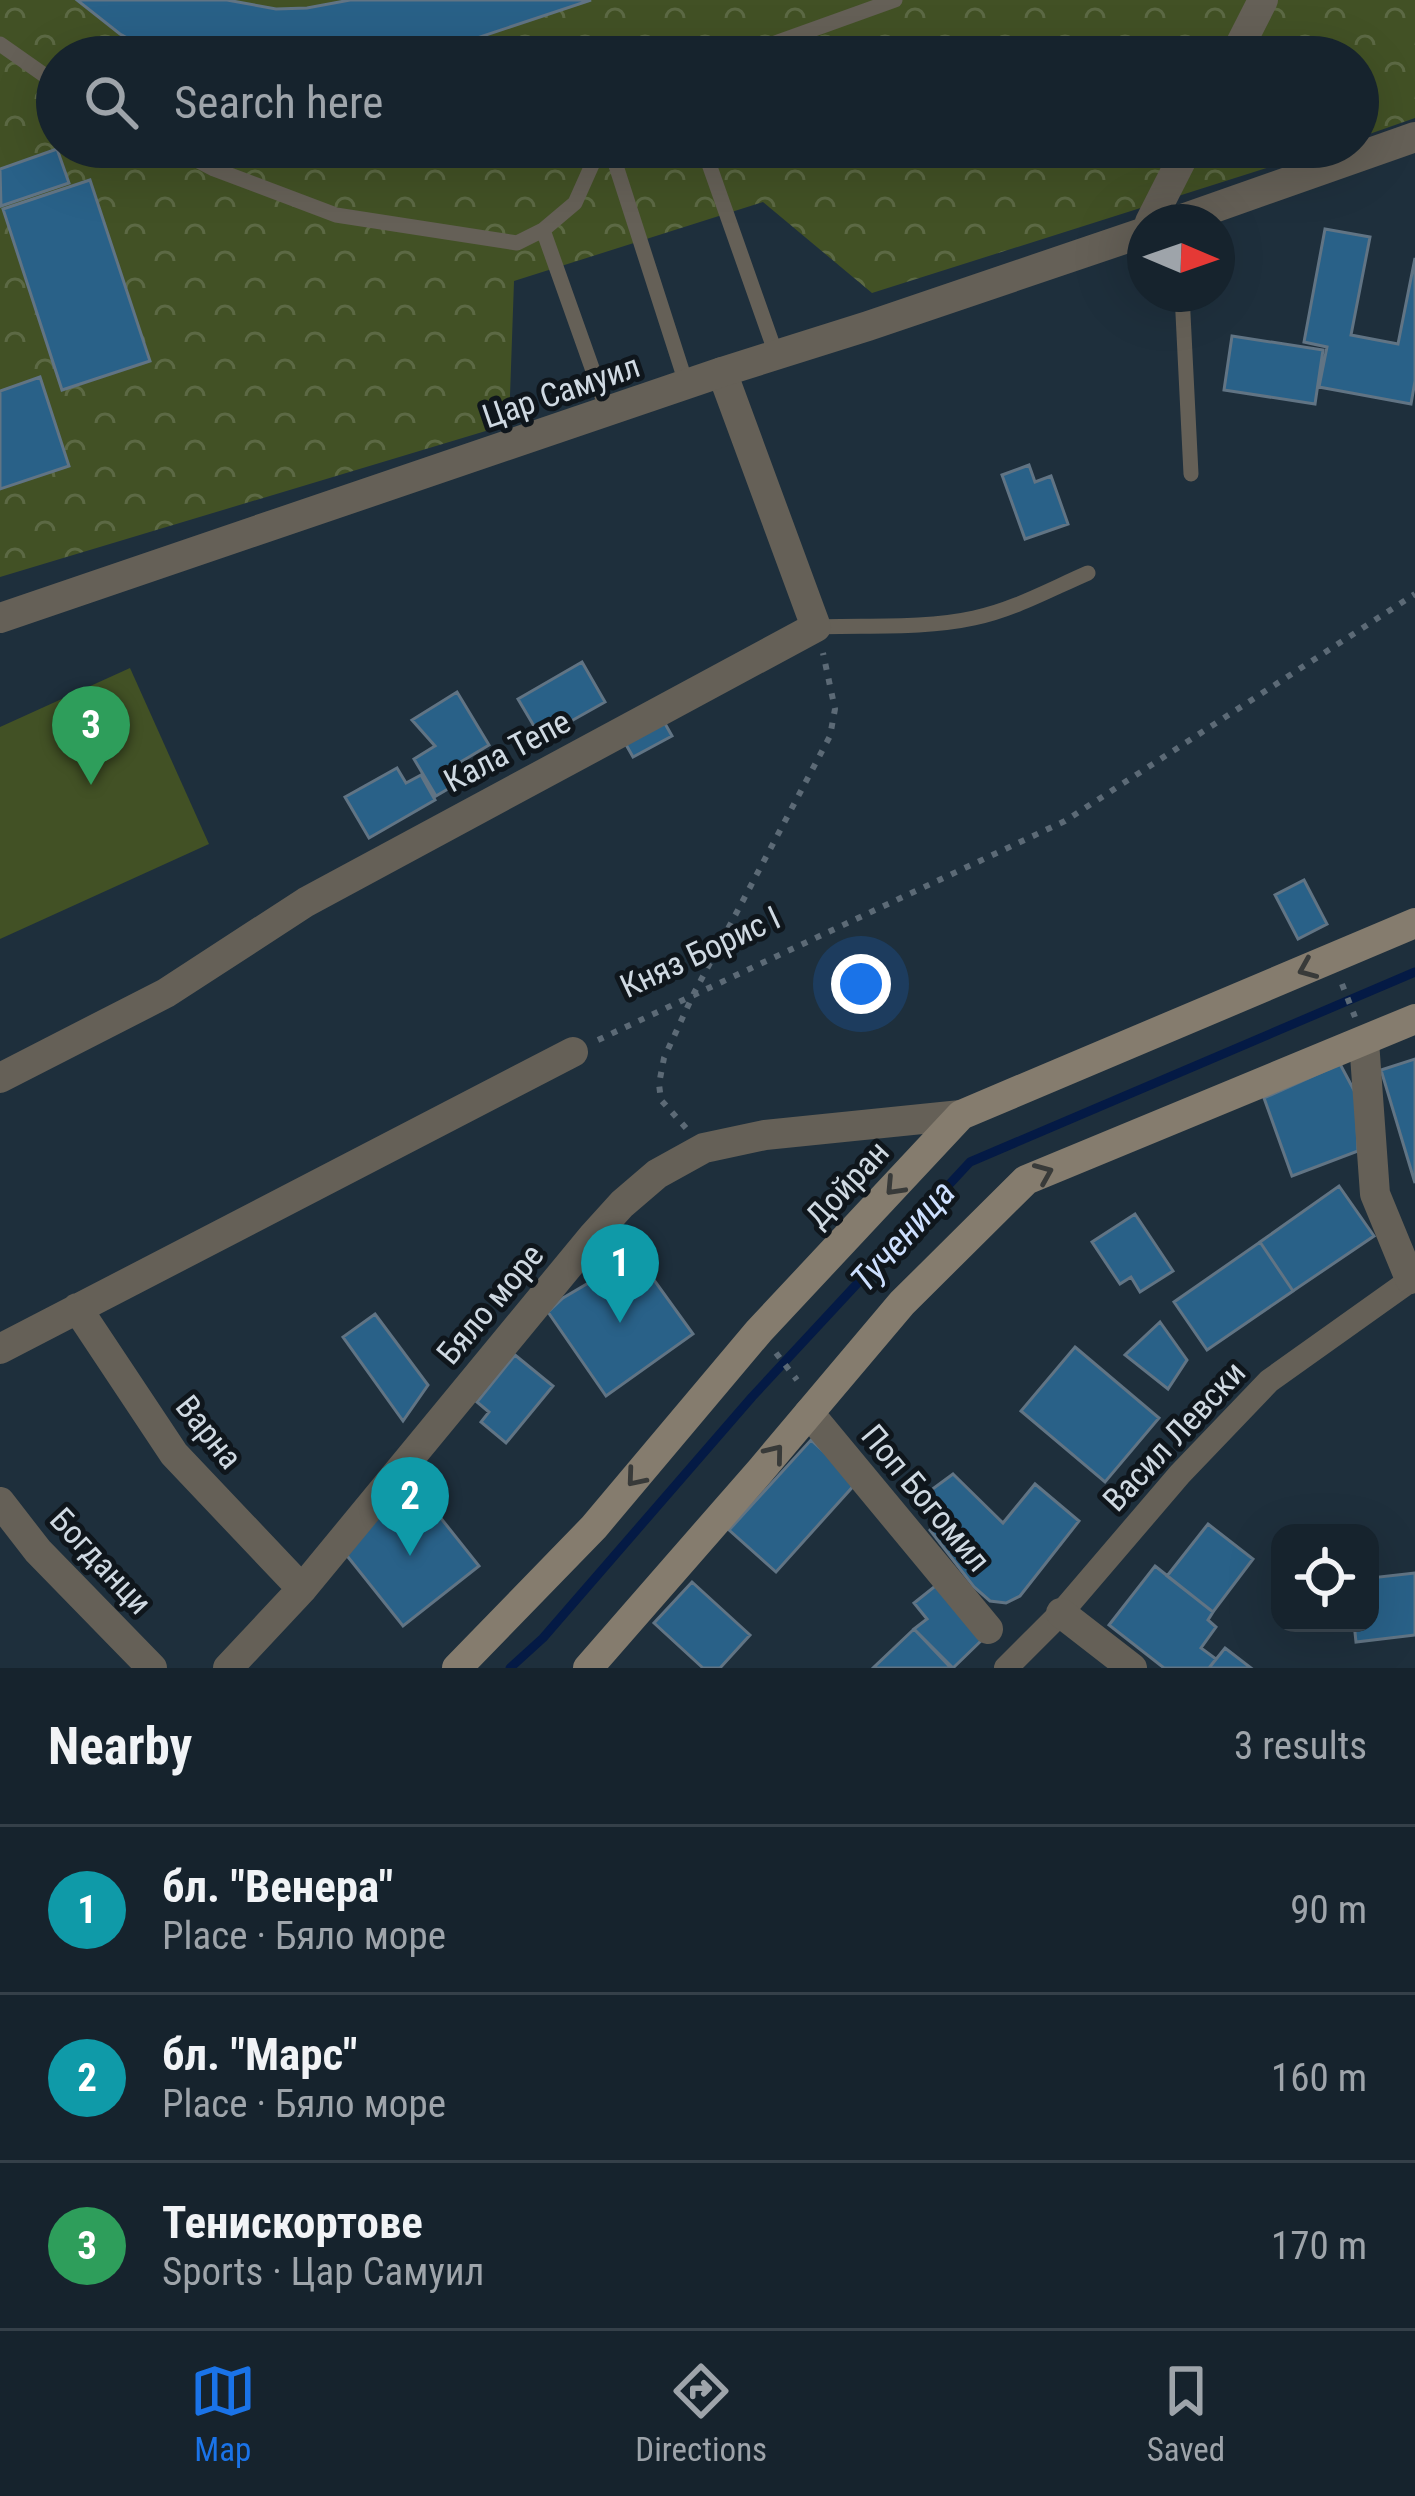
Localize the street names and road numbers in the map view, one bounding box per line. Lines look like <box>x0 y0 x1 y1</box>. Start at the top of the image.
street label: Цар Самуил <box>477 346 645 436</box>
street label: Кала Тепе <box>437 702 577 800</box>
street label: Княз Борис I <box>614 898 786 1006</box>
street label: Дойран <box>797 1133 897 1235</box>
street label: Бяло море <box>429 1236 551 1372</box>
street label: Васил Левски <box>1095 1353 1253 1519</box>
street label: Варна <box>168 1388 250 1476</box>
street label: Поп Богомил <box>853 1417 999 1579</box>
street label: Богданци <box>42 1500 160 1622</box>

